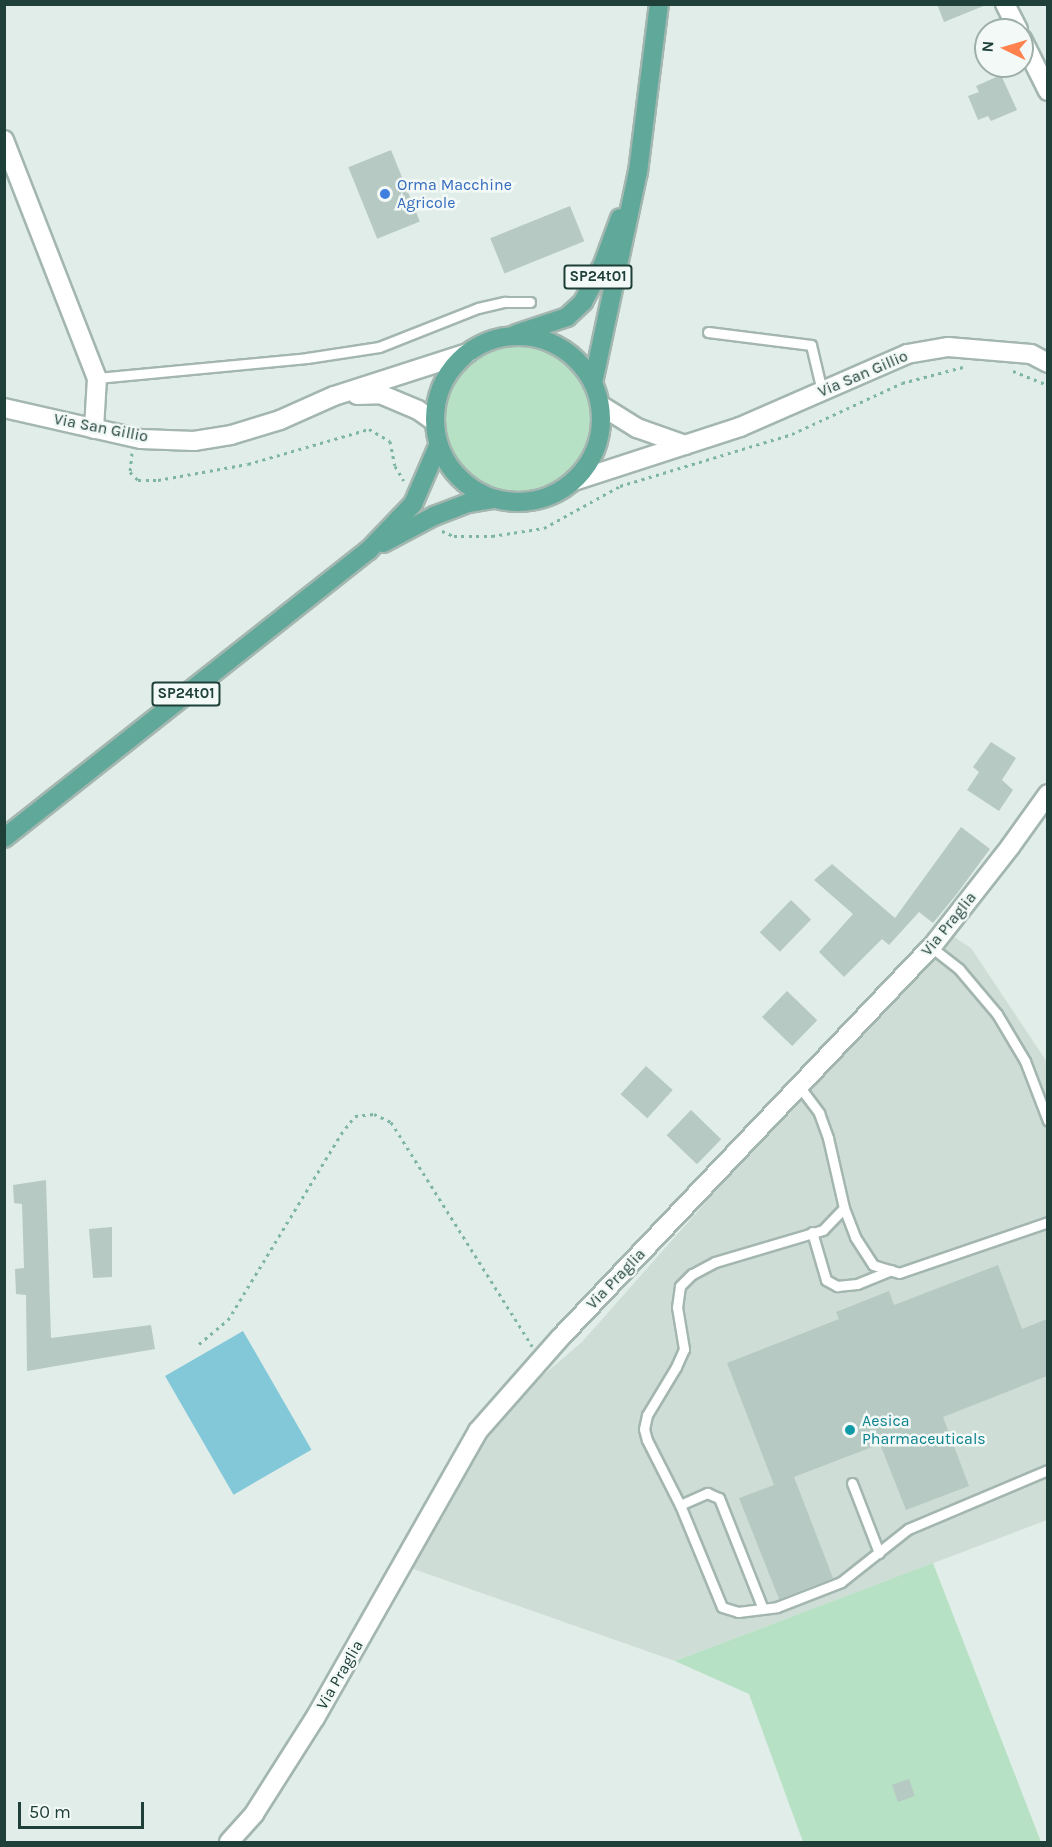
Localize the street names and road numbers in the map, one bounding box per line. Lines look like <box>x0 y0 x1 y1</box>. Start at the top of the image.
road number: SP24t01 <box>562 265 634 289</box>
street label: Via San Gillio <box>815 346 911 402</box>
street label: Via San Gillio <box>52 409 150 447</box>
road number: SP24t01 <box>150 682 222 706</box>
street label: Via Praglia <box>917 888 981 960</box>
street label: Via Praglia <box>582 1245 650 1313</box>
street label: Via Praglia <box>312 1637 368 1713</box>

